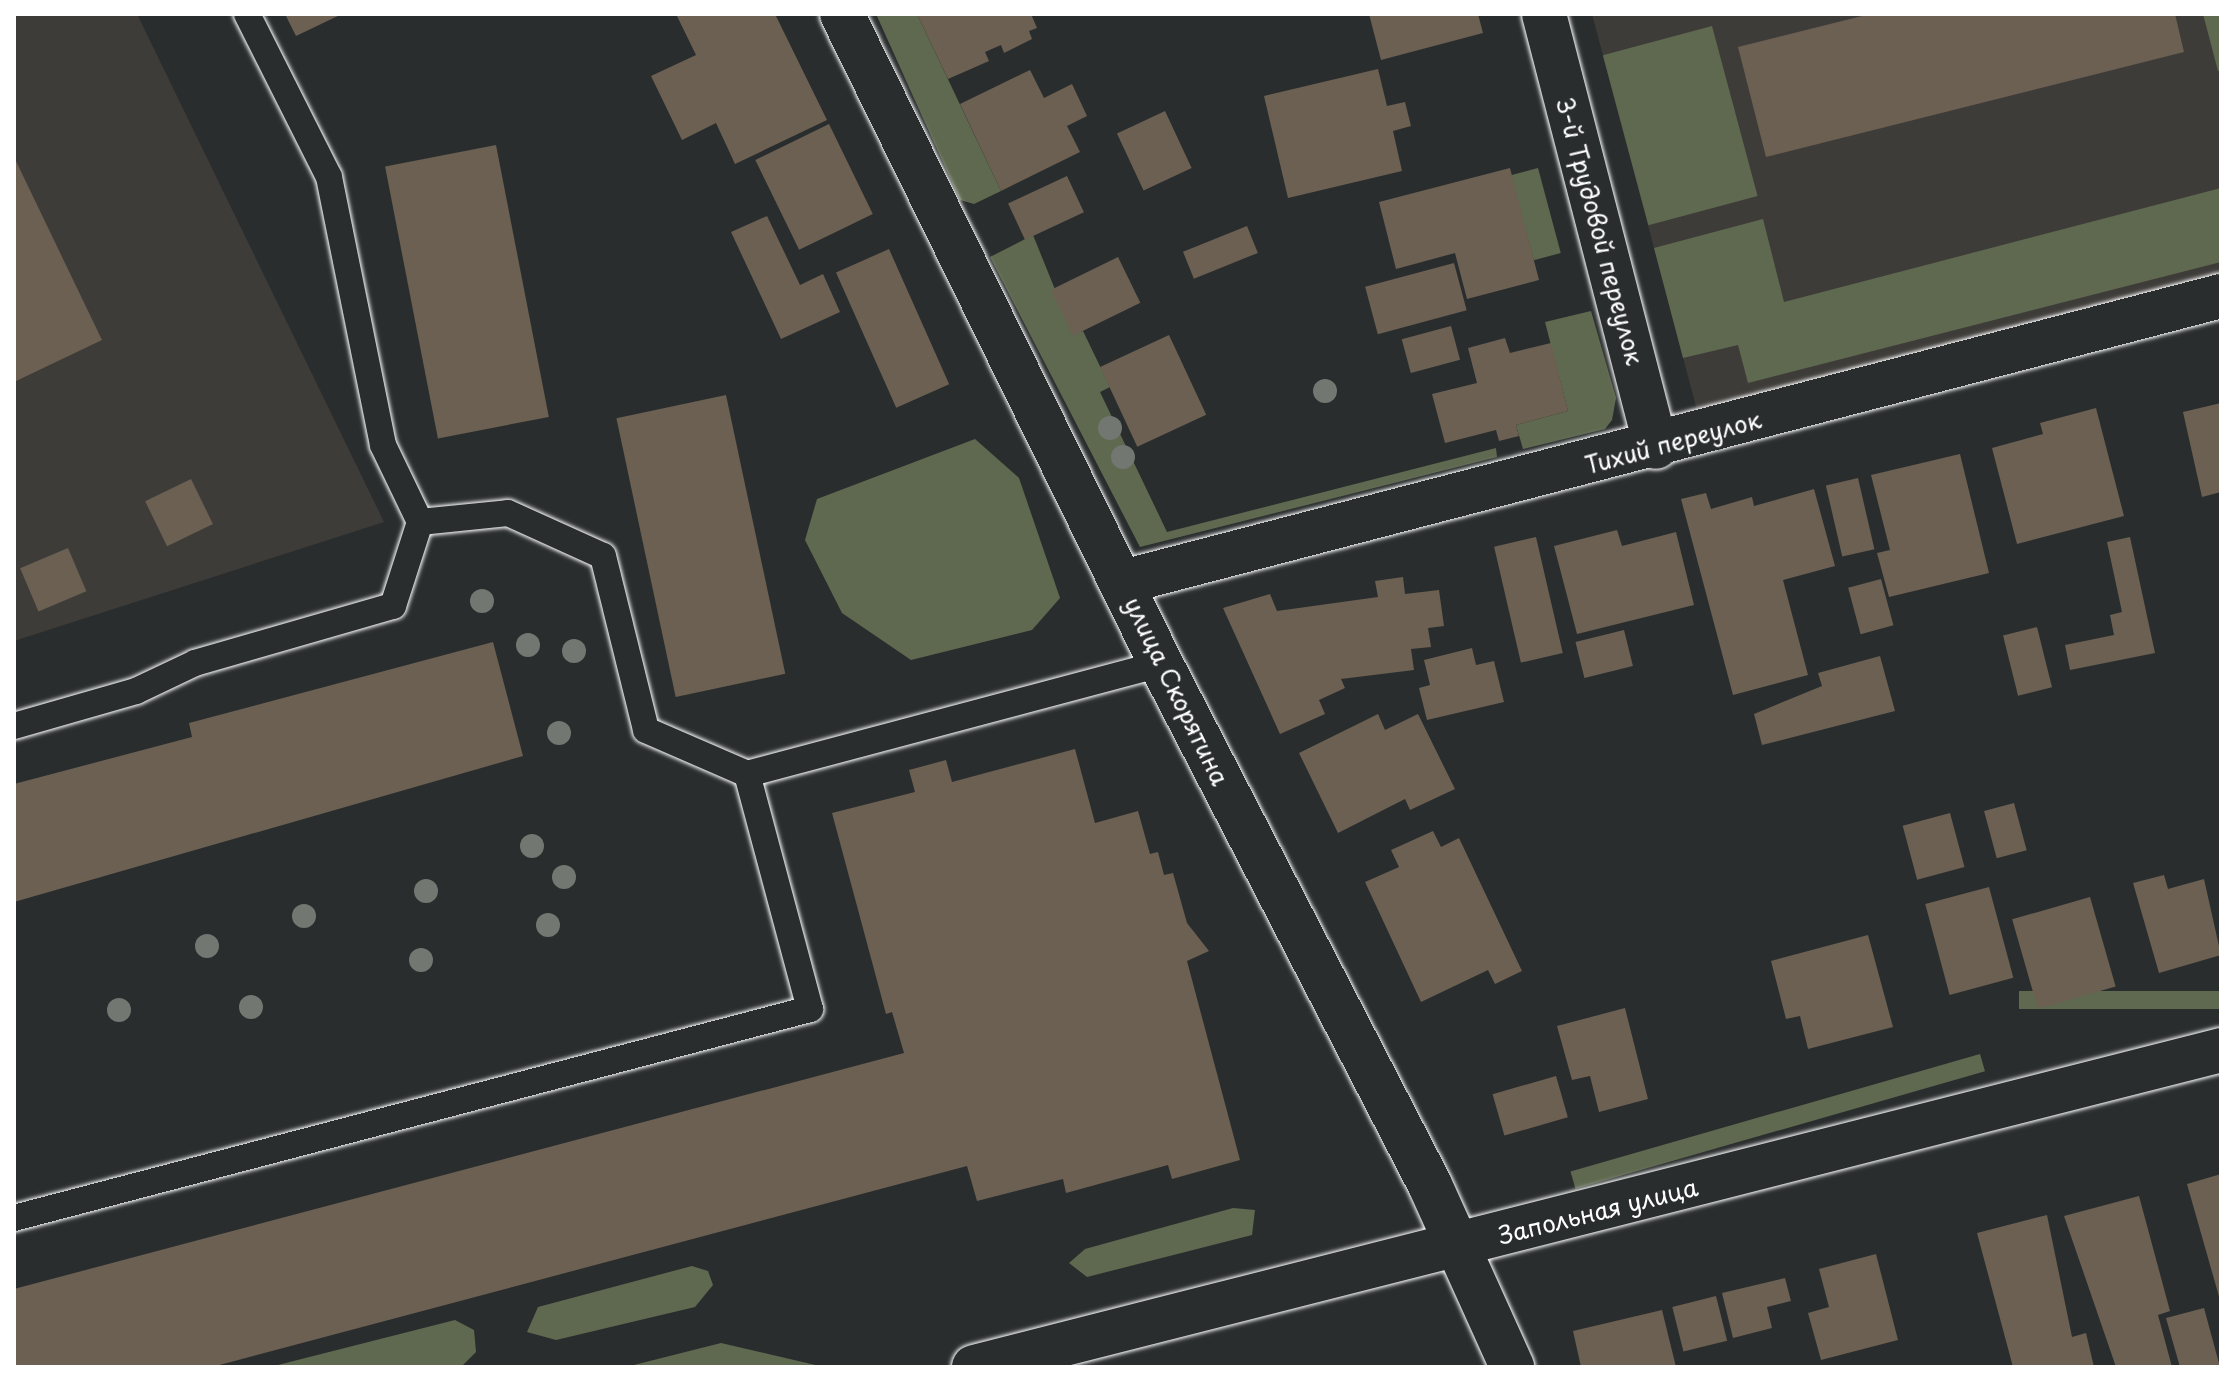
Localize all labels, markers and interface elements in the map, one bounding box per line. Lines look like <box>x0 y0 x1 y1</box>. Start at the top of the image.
street label: 3-й Трудовой переулок <box>1550 94 1650 368</box>
street label: Тихий переулок <box>1582 405 1764 479</box>
street label: улица Скорятина <box>1119 592 1235 790</box>
street label: Запольная улица <box>1495 1172 1701 1250</box>

